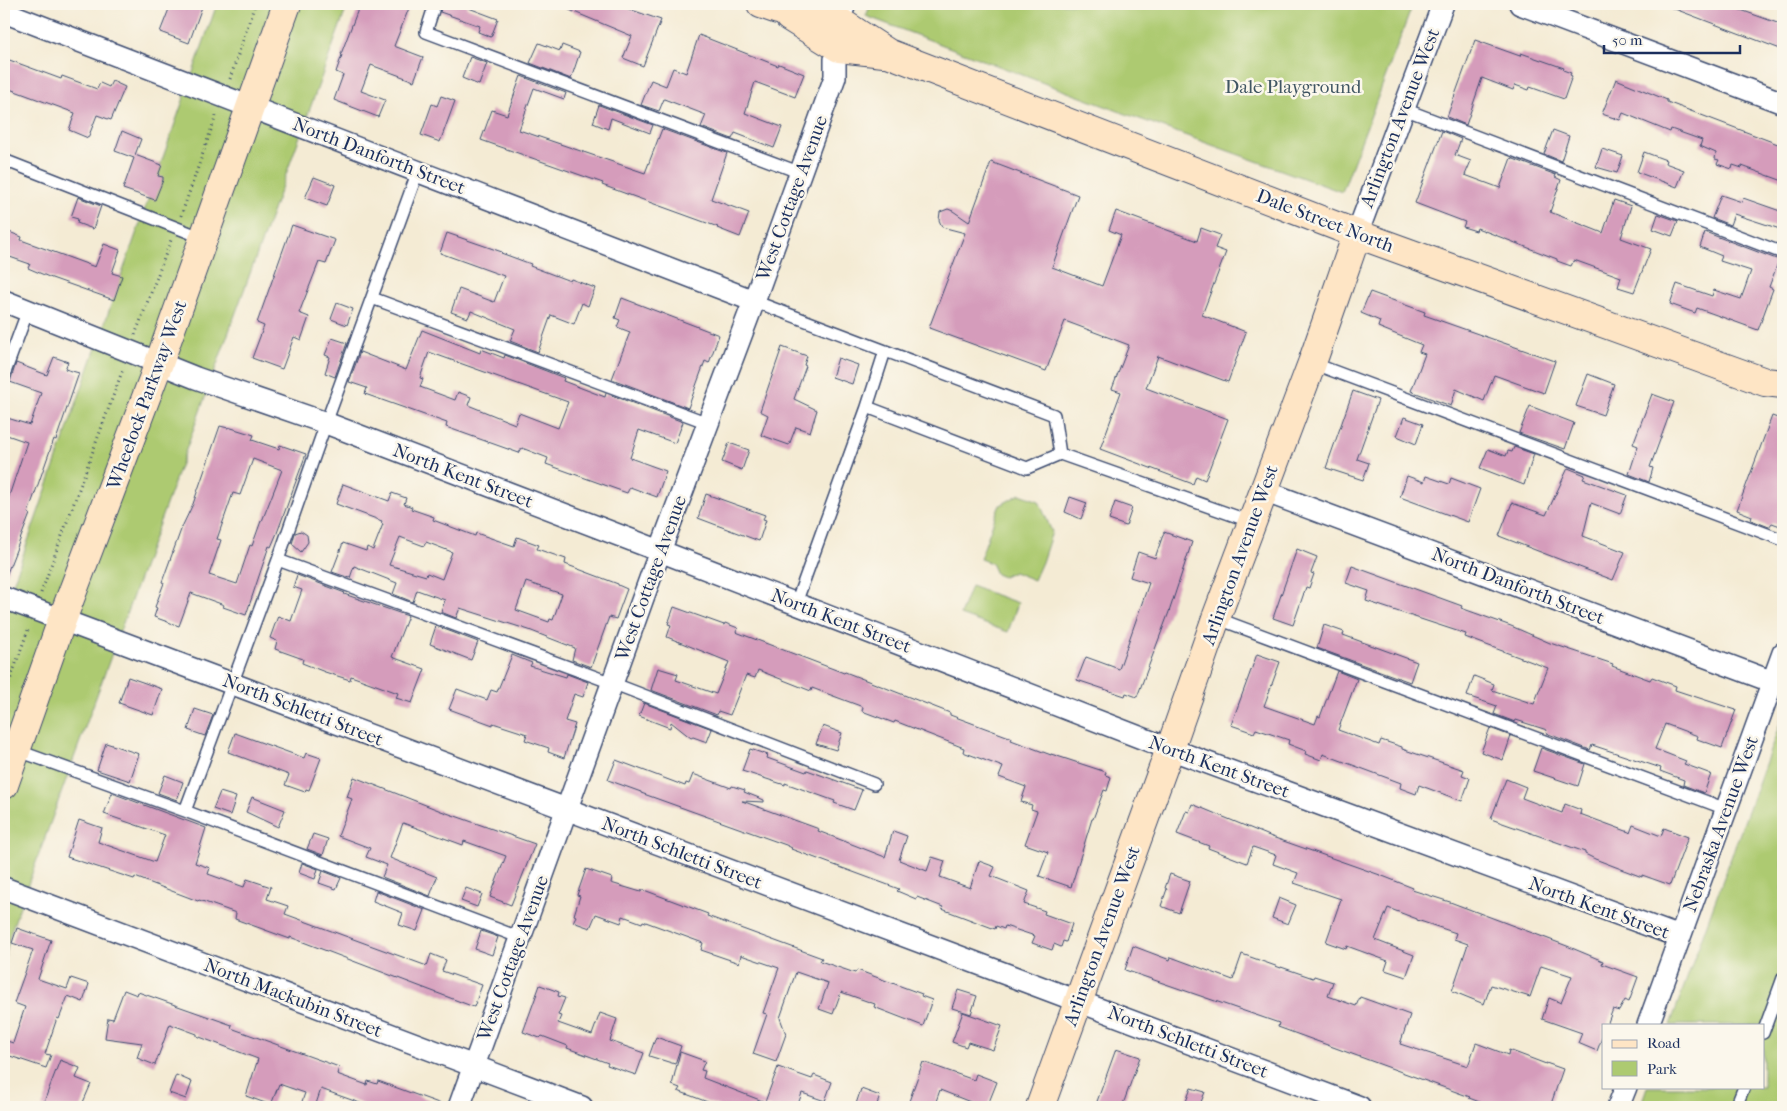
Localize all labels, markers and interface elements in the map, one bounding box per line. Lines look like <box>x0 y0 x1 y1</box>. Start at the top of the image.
scale bar <box>1604 22 1741 54</box>
street label: Arlington Avenue West <box>1355 25 1444 212</box>
text: 50 m <box>1612 31 1643 49</box>
park label: Dale Playground <box>1225 76 1362 98</box>
street label: West Cottage Avenue <box>752 112 832 285</box>
street label: North Danforth Street <box>290 113 469 199</box>
street label: Dale Street North <box>1253 185 1397 257</box>
street label: Wheelock Parkway West <box>102 297 192 494</box>
street label: North Kent Street <box>390 439 536 513</box>
street label: Arlington Avenue West <box>1197 462 1283 649</box>
street label: West Cottage Avenue <box>611 492 691 665</box>
street label: North Danforth Street <box>1429 543 1608 629</box>
street label: North Kent Street <box>768 584 914 658</box>
street label: North Schletti Street <box>220 669 386 751</box>
street label: North Kent Street <box>1146 731 1293 803</box>
street label: Nebraska Avenue West <box>1679 733 1763 915</box>
street label: North Schletti Street <box>599 812 765 894</box>
street label: Arlington Avenue West <box>1059 843 1145 1030</box>
street label: West Cottage Avenue <box>473 872 553 1045</box>
street label: North Kent Street <box>1526 872 1673 944</box>
street label: North Mackubin Street <box>201 954 385 1042</box>
street label: North Schletti Street <box>1105 1001 1271 1083</box>
legend <box>1602 1024 1764 1088</box>
text: Road <box>1647 1034 1681 1052</box>
text: Park <box>1647 1060 1677 1078</box>

